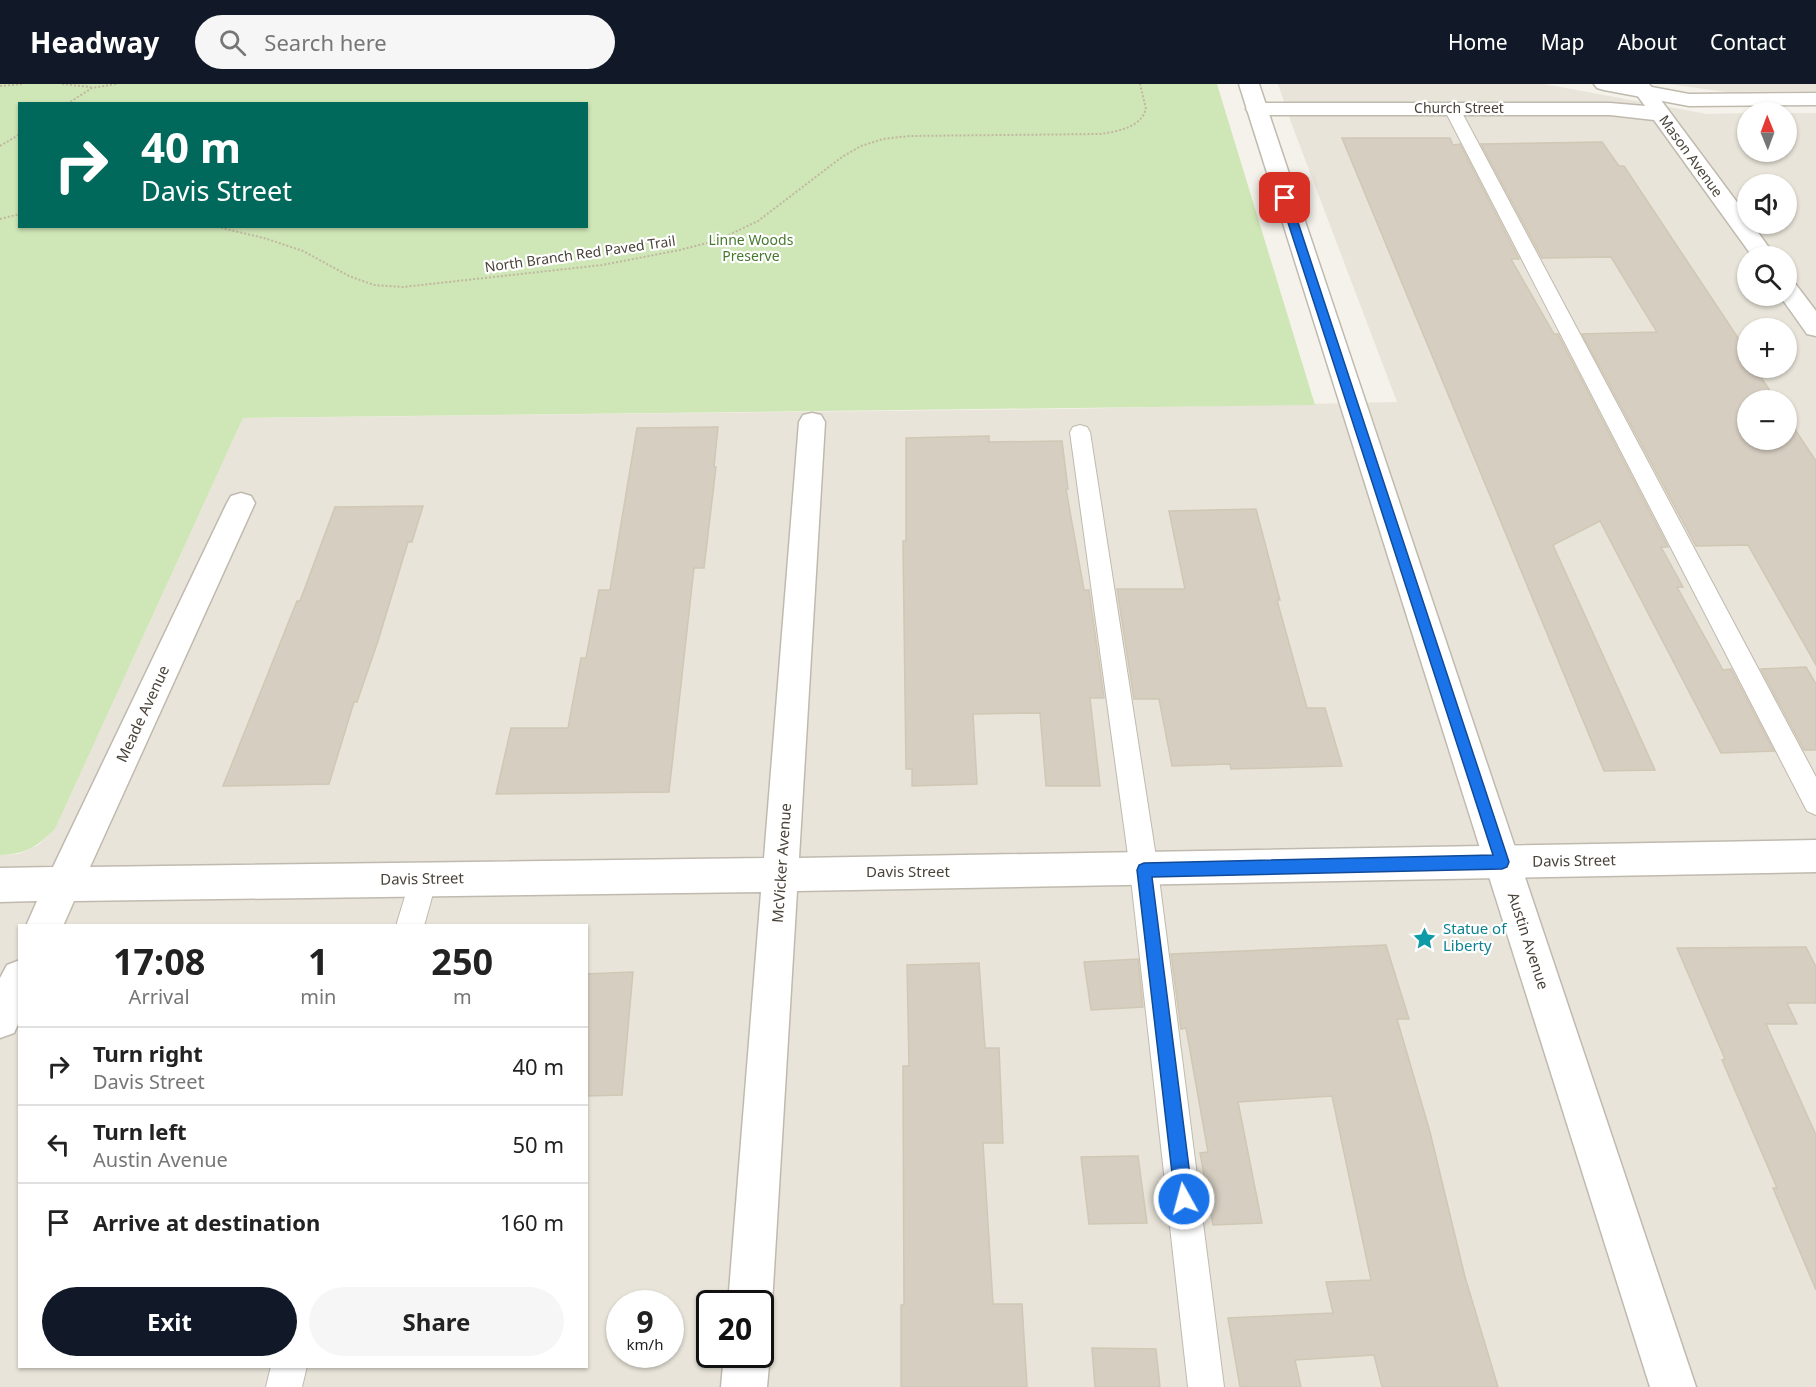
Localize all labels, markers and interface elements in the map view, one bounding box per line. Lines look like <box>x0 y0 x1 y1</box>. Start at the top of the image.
search box <box>195 15 615 69</box>
text: Headway <box>30 23 159 61</box>
icon: search <box>216 26 249 59</box>
text: Search here <box>264 27 387 57</box>
text: Home <box>1448 28 1508 56</box>
text: Map <box>1541 28 1584 56</box>
text: About <box>1617 28 1677 56</box>
text: Contact <box>1710 28 1786 56</box>
street label: Church Street <box>1414 98 1504 117</box>
north arrow <box>1737 102 1797 162</box>
map controls <box>1737 102 1797 450</box>
street label: Mason Avenue <box>1655 111 1728 201</box>
text: 40 m <box>141 118 241 175</box>
icon: right <box>42 126 120 204</box>
text: Davis Street <box>141 172 292 209</box>
pin <box>1259 172 1310 223</box>
button: sound <box>1737 174 1797 234</box>
icon: arrive <box>1268 181 1301 214</box>
park label: Linne Woods Preserve <box>709 230 794 265</box>
street label: North Branch Red Paved Trail <box>483 231 677 276</box>
button: search <box>1737 246 1797 306</box>
button: + <box>1737 318 1797 378</box>
button: − <box>1737 390 1797 450</box>
street label: Meade Avenue <box>111 662 173 765</box>
street label: McVicker Avenue <box>767 802 795 924</box>
street label: Davis Street <box>1532 849 1617 871</box>
street label: Davis Street <box>866 861 950 881</box>
street label: Davis Street <box>380 867 465 889</box>
street label: Austin Avenue <box>1504 889 1554 992</box>
place label: Statue of Liberty <box>1443 918 1507 955</box>
place icon: Statue of Liberty <box>1412 925 1438 951</box>
text: 17:08 <box>113 937 205 986</box>
text: 1 <box>308 937 329 986</box>
text: 250 <box>431 937 493 986</box>
text: Arrival <box>129 983 190 1010</box>
text: min <box>300 983 336 1010</box>
text: m <box>453 983 472 1010</box>
text: Turn right <box>93 1038 203 1068</box>
icon: right <box>42 1050 75 1083</box>
text: 40 m <box>513 1051 564 1081</box>
text: Davis Street <box>93 1068 205 1095</box>
text: Turn left <box>93 1116 187 1146</box>
icon: left <box>42 1128 75 1161</box>
text: 50 m <box>513 1129 564 1159</box>
text: Austin Avenue <box>93 1146 228 1173</box>
position arrow <box>1152 1167 1216 1231</box>
icon: arrive <box>42 1206 75 1239</box>
text: Arrive at destination <box>93 1207 320 1237</box>
text: 160 m <box>500 1207 564 1237</box>
button: Exit <box>42 1287 297 1356</box>
button: Share <box>309 1287 564 1356</box>
speed limit sign: 20 <box>696 1290 774 1368</box>
text: 9 <box>636 1301 654 1342</box>
text: km/h <box>627 1334 663 1354</box>

